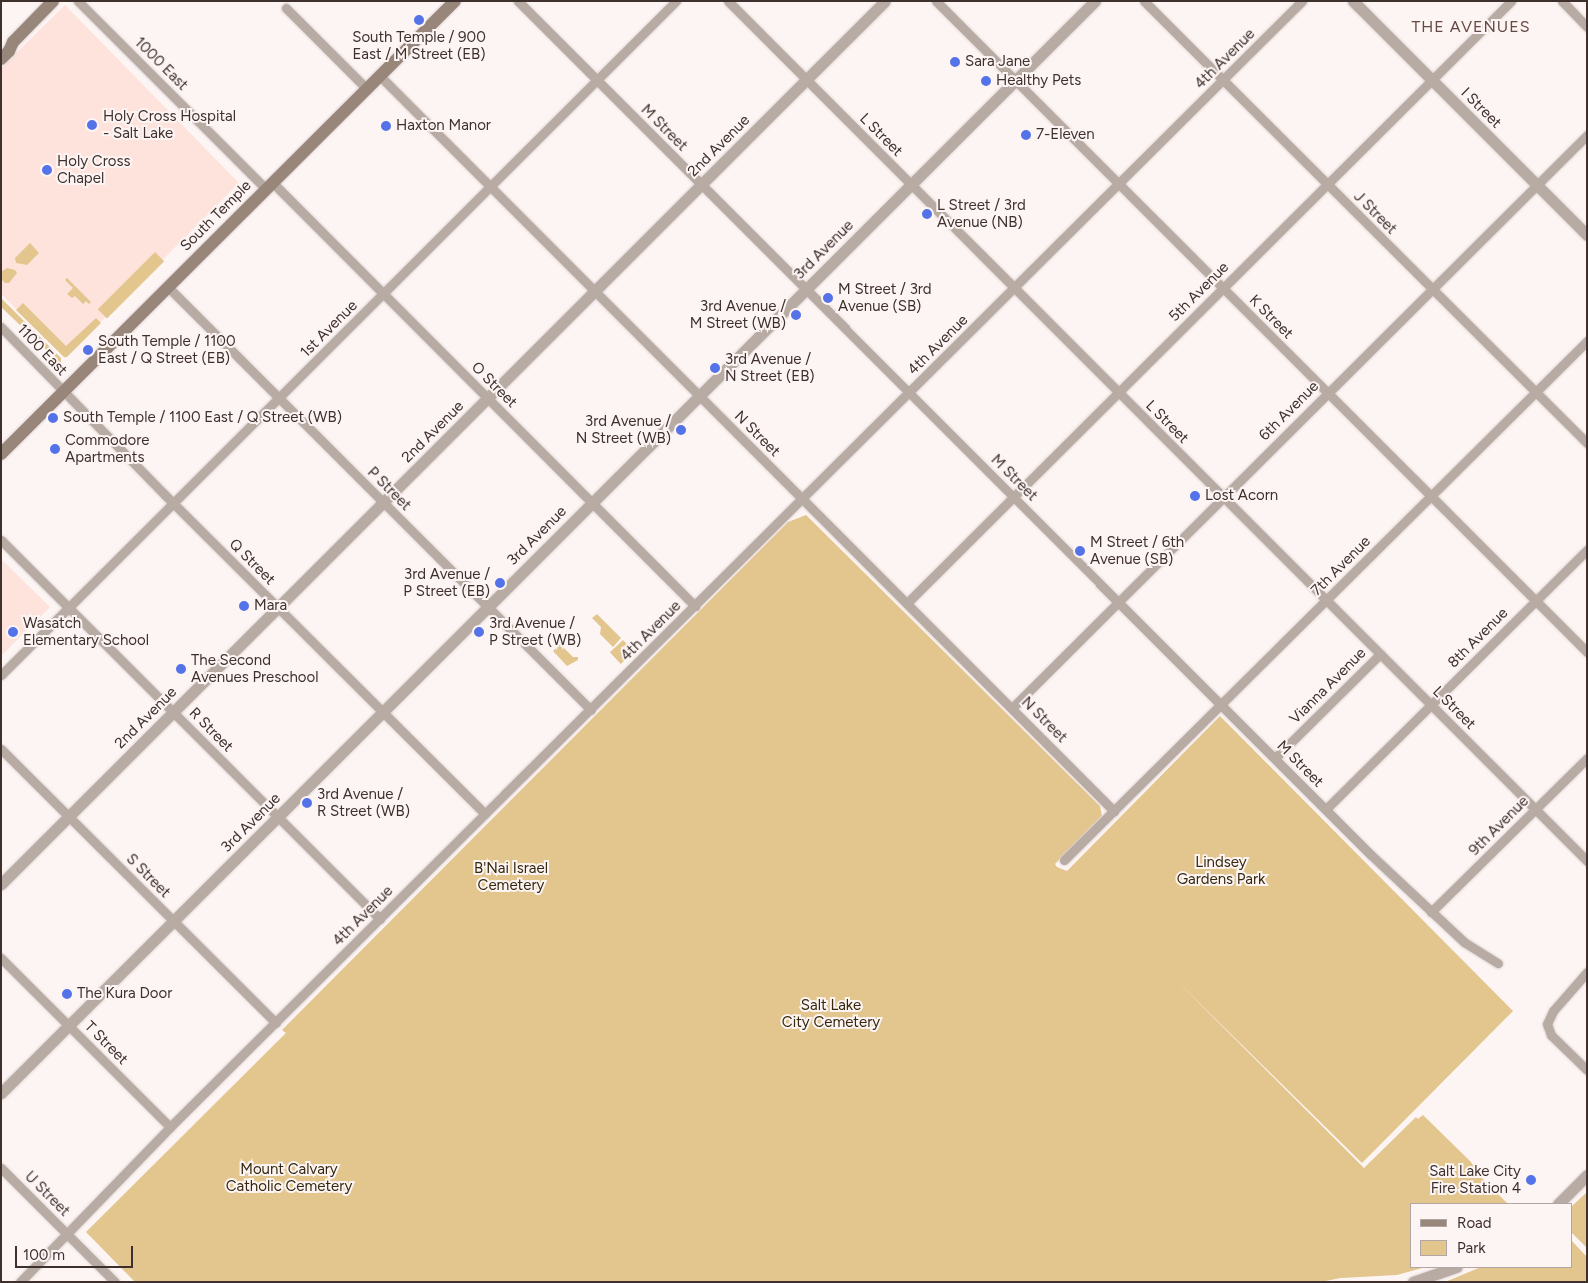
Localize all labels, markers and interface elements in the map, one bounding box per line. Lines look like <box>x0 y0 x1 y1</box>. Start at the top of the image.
marker: South Temple / 900 East / M Street (EB) <box>413 14 425 26</box>
district label: THE AVENUES <box>1410 17 1532 37</box>
street label: 4th Avenue <box>1191 25 1259 93</box>
place label: South Temple / 900 East / M Street (EB) <box>352 28 486 63</box>
street label: 1000 East <box>131 34 191 94</box>
place label: Sara Jane <box>965 53 1030 71</box>
marker: Sara Jane <box>949 56 961 68</box>
place label: Healthy Pets <box>996 72 1081 90</box>
marker: Healthy Pets <box>980 75 992 87</box>
street label: I Street <box>1457 84 1505 132</box>
street label: M Street <box>637 101 691 155</box>
place label: Holy Cross Hospital - Salt Lake <box>103 107 236 142</box>
street label: L Street <box>856 110 906 160</box>
street label: 2nd Avenue <box>684 111 754 181</box>
place label: Haxton Manor <box>396 117 491 135</box>
marker: Holy Cross Hospital - Salt Lake <box>85 118 99 132</box>
marker: Haxton Manor <box>380 120 392 132</box>
place label: 7-Eleven <box>1036 126 1095 144</box>
marker: 7-Eleven <box>1020 129 1032 141</box>
place label: Holy Cross Chapel <box>57 152 130 187</box>
marker: Holy Cross Chapel <box>41 164 53 176</box>
street label: South Temple <box>177 177 255 255</box>
street label: J Street <box>1350 188 1400 238</box>
place label: L Street / 3rd Avenue (NB) <box>937 196 1026 231</box>
marker: L Street / 3rd Avenue (NB) <box>921 208 933 220</box>
street label: 3rd Avenue <box>791 217 857 283</box>
street label: 5th Avenue <box>1165 258 1233 326</box>
place label: M Street / 3rd Avenue (SB) <box>838 280 932 315</box>
street label: K Street <box>1245 291 1297 343</box>
marker: M Street / 3rd Avenue (SB) <box>822 292 834 304</box>
street label: 1st Avenue <box>297 297 361 361</box>
place label: 3rd Avenue / M Street (WB) <box>690 297 786 332</box>
marker: 3rd Avenue / M Street (WB) <box>790 309 802 321</box>
street label: 4th Avenue <box>904 311 972 379</box>
street label: 1100 East <box>13 321 71 379</box>
place label: South Temple / 1100 East / Q Street (EB) <box>98 332 236 367</box>
marker: South Temple / 1100 East / Q Street (EB) <box>82 344 94 356</box>
place label: 3rd Avenue / N Street (EB) <box>725 350 815 385</box>
street label: O Street <box>467 358 521 412</box>
marker: 3rd Avenue / N Street (EB) <box>709 362 721 374</box>
street label: 6th Avenue <box>1255 377 1323 445</box>
street label: 2nd Avenue <box>398 397 468 467</box>
street label: L Street <box>1142 397 1192 447</box>
street label: N Street <box>730 407 784 461</box>
place label: South Temple / 1100 East / Q Street (WB) <box>63 409 342 427</box>
marker: South Temple / 1100 East / Q Street (WB) <box>47 412 59 424</box>
place label: 3rd Avenue / N Street (WB) <box>576 412 671 447</box>
marker: 3rd Avenue / N Street (WB) <box>675 424 687 436</box>
place label: Commodore Apartments <box>65 431 149 466</box>
marker: Commodore Apartments <box>49 443 61 455</box>
street label: M Street <box>987 451 1041 505</box>
street label: P Street <box>363 463 415 515</box>
place label: Lost Acorn <box>1205 487 1278 505</box>
marker: Lost Acorn <box>1189 490 1201 502</box>
street label: 3rd Avenue <box>504 503 570 569</box>
place label: M Street / 6th Avenue (SB) <box>1090 533 1184 568</box>
street label: 7th Avenue <box>1308 533 1374 599</box>
street label: Q Street <box>225 535 279 589</box>
marker: M Street / 6th Avenue (SB) <box>1074 545 1086 557</box>
place label: 3rd Avenue / P Street (EB) <box>403 565 490 600</box>
marker: 3rd Avenue / P Street (EB) <box>494 577 506 589</box>
place label: Mara <box>254 597 287 615</box>
street label: 4th Avenue <box>617 597 685 665</box>
marker: Mara <box>238 600 250 612</box>
street label: 8th Avenue <box>1444 604 1512 672</box>
place label: Wasatch Elementary School <box>23 614 149 649</box>
place label: 3rd Avenue / P Street (WB) <box>489 614 581 649</box>
marker: Wasatch Elementary School <box>7 626 19 638</box>
marker: 3rd Avenue / P Street (WB) <box>473 626 485 638</box>
street label: Vianna Avenue <box>1286 644 1370 728</box>
place label: The Second Avenues Preschool <box>191 651 318 686</box>
marker: The Second Avenues Preschool <box>175 663 187 675</box>
street label: 2nd Avenue <box>111 683 181 753</box>
street label: L Street <box>1429 683 1479 733</box>
street label: N Street <box>1017 693 1071 747</box>
street label: R Street <box>185 704 237 756</box>
street label: M Street <box>1273 737 1327 791</box>
place label: 3rd Avenue / R Street (WB) <box>317 785 410 820</box>
street label: 3rd Avenue <box>218 790 284 856</box>
street label: 9th Avenue <box>1465 792 1533 860</box>
marker: 3rd Avenue / R Street (WB) <box>301 797 313 809</box>
street label: S Street <box>122 850 174 902</box>
park label: Lindsey Gardens Park <box>1177 853 1265 888</box>
park label: B'Nai Israel Cemetery <box>474 859 548 894</box>
street label: 4th Avenue <box>329 882 397 950</box>
place label: The Kura Door <box>77 985 172 1003</box>
marker: The Kura Door <box>61 988 73 1000</box>
park label: Salt Lake City Cemetery <box>782 996 880 1031</box>
street label: T Street <box>81 1018 131 1068</box>
park label: Mount Calvary Catholic Cemetery <box>226 1160 352 1195</box>
place label: Salt Lake City Fire Station 4 <box>1429 1162 1521 1197</box>
street label: U Street <box>21 1168 73 1220</box>
marker: Salt Lake City Fire Station 4 <box>1525 1174 1537 1186</box>
legend <box>1410 1203 1573 1268</box>
text: Road <box>1457 1214 1492 1232</box>
scale bar <box>18 1236 135 1268</box>
text: Park <box>1457 1239 1486 1257</box>
text: 100 m <box>23 1246 65 1264</box>

